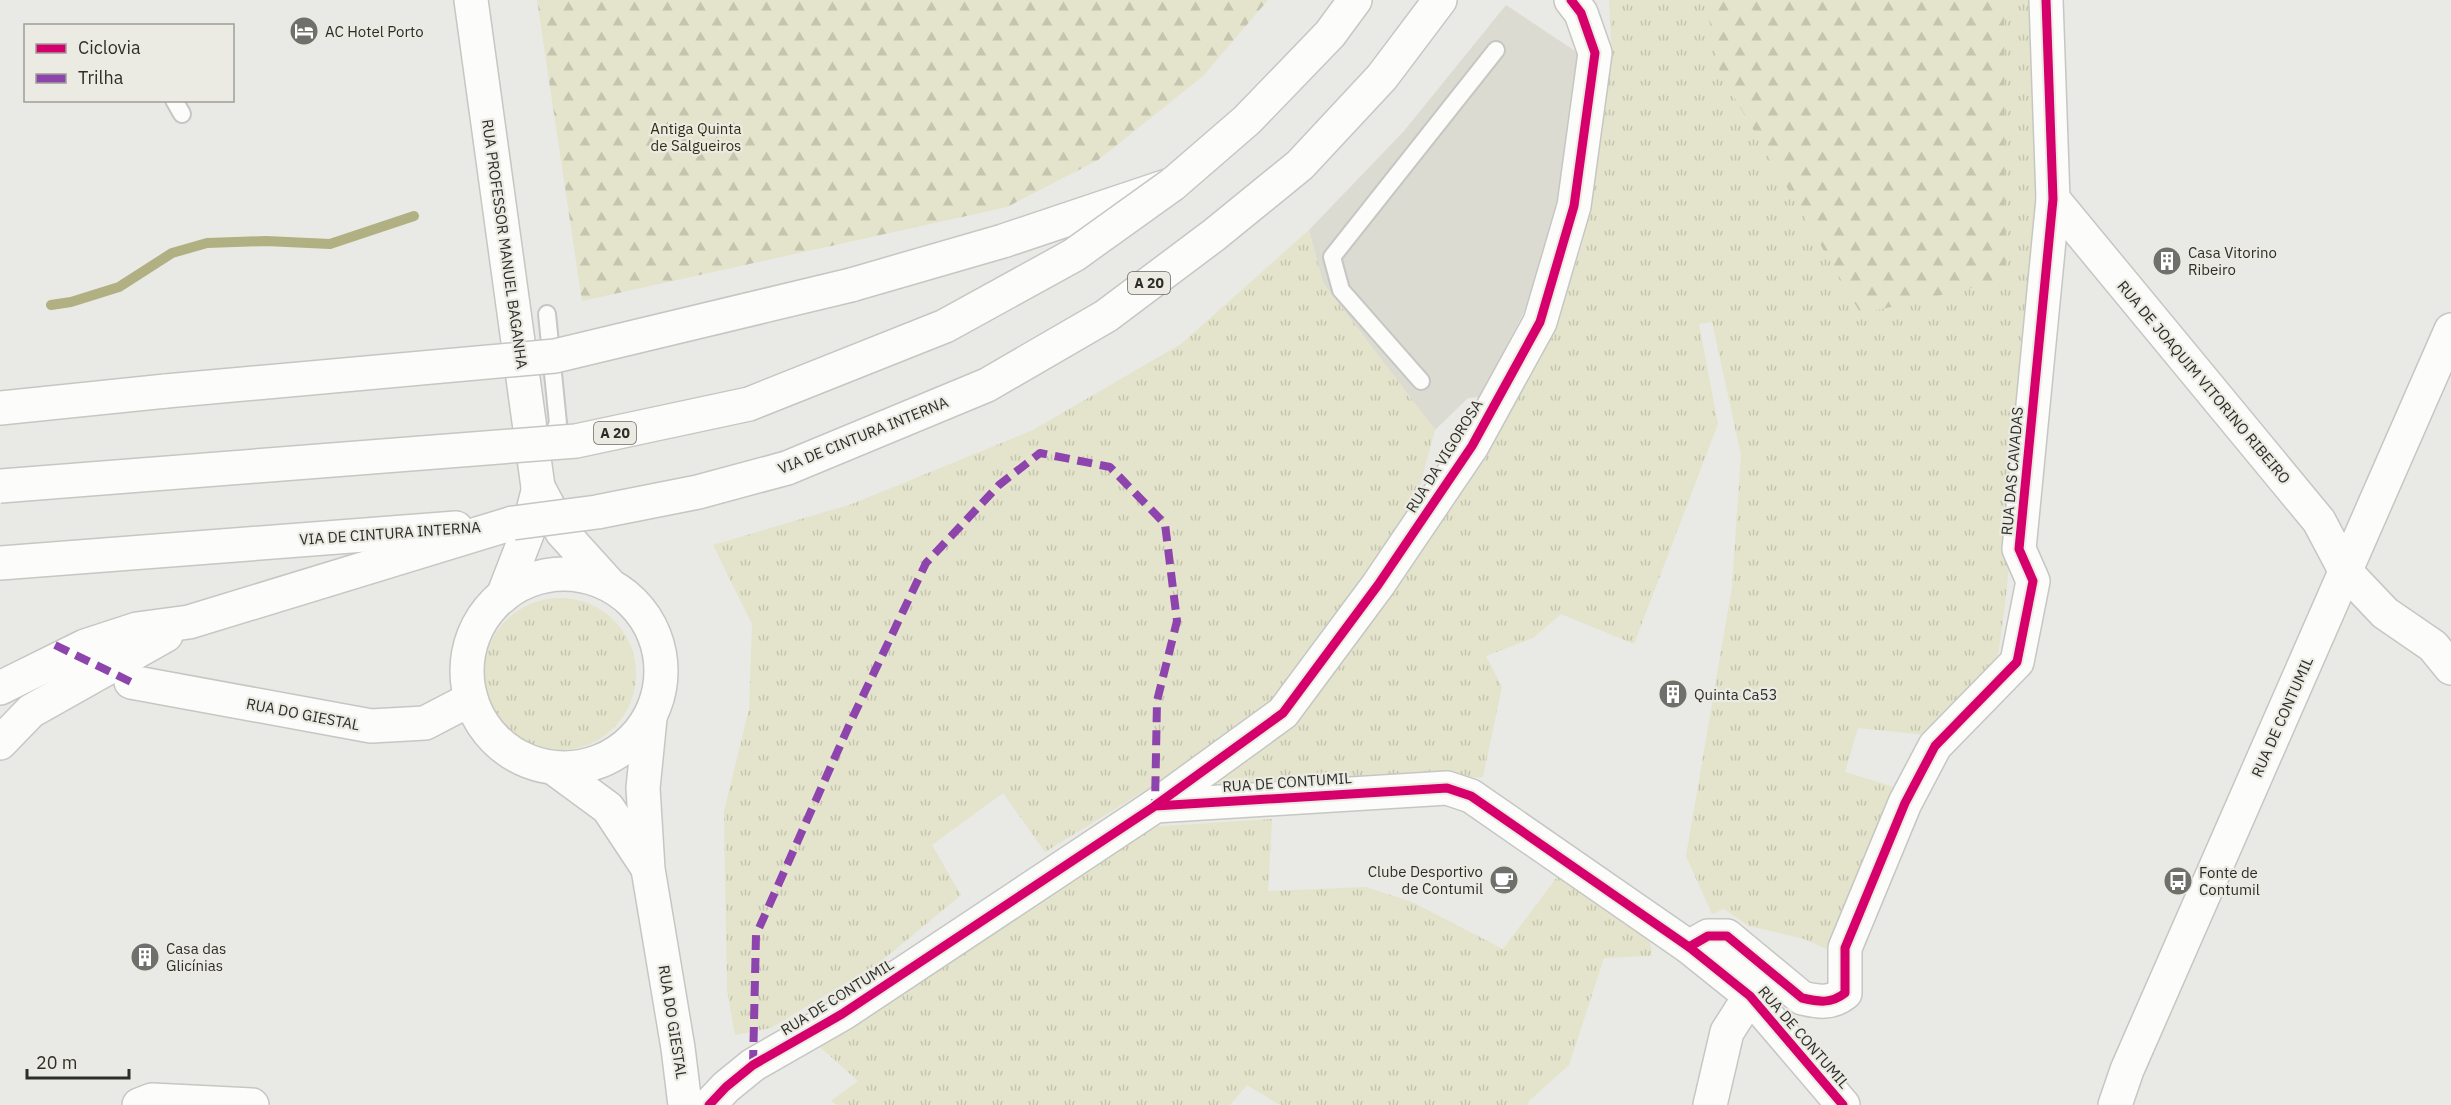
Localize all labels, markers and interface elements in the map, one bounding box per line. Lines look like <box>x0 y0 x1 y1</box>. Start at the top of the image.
hotel icon: AC Hotel Porto <box>288 15 320 47</box>
place label: AC Hotel Porto <box>325 22 424 41</box>
legend <box>24 24 234 102</box>
text: Ciclovia <box>78 36 141 59</box>
text: Trilha <box>78 66 124 89</box>
street label: RUA PROFESSOR MANUEL BAGANHA <box>478 118 532 371</box>
park label: Antiga Quinta de Salgueiros <box>650 119 742 155</box>
place label: Casa Vitorino Ribeiro <box>2188 243 2277 279</box>
building icon: Casa Vitorino Ribeiro <box>2151 245 2183 277</box>
road number: A 20 <box>1128 272 1170 294</box>
street label: RUA DE JOAQUIM VITORINO RIBEIRO <box>2113 277 2295 487</box>
street label: VIA DE CINTURA INTERNA <box>775 392 951 478</box>
street label: RUA DA VIGOROSA <box>1401 395 1487 516</box>
street label: RUA DAS CAVADAS <box>1997 406 2027 536</box>
road number: A 20 <box>594 422 636 444</box>
street label: VIA DE CINTURA INTERNA <box>299 517 482 549</box>
street label: RUA DE CONTUMIL <box>2247 653 2317 780</box>
building icon: Quinta Ca53 <box>1657 678 1689 710</box>
place label: Quinta Ca53 <box>1694 685 1778 704</box>
street label: RUA DO GIESTAL <box>245 694 362 734</box>
street label: RUA DE CONTUMIL <box>1222 768 1353 796</box>
place label: Clube Desportivo de Contumil <box>1368 862 1483 898</box>
place label: Fonte de Contumil <box>2199 863 2260 899</box>
cafe icon: Clube Desportivo de Contumil <box>1488 864 1520 896</box>
bus stop icon: Fonte de Contumil <box>2162 865 2194 897</box>
place label: Casa das Glicínias <box>166 939 226 975</box>
building icon: Casa das Glicínias <box>129 941 161 973</box>
street label: RUA DE CONTUMIL <box>777 954 897 1039</box>
street label: RUA DO GIESTAL <box>655 964 691 1081</box>
street label: RUA DE CONTUMIL <box>1754 982 1854 1093</box>
scale bar <box>27 1042 129 1080</box>
text: 20 m <box>36 1051 78 1074</box>

